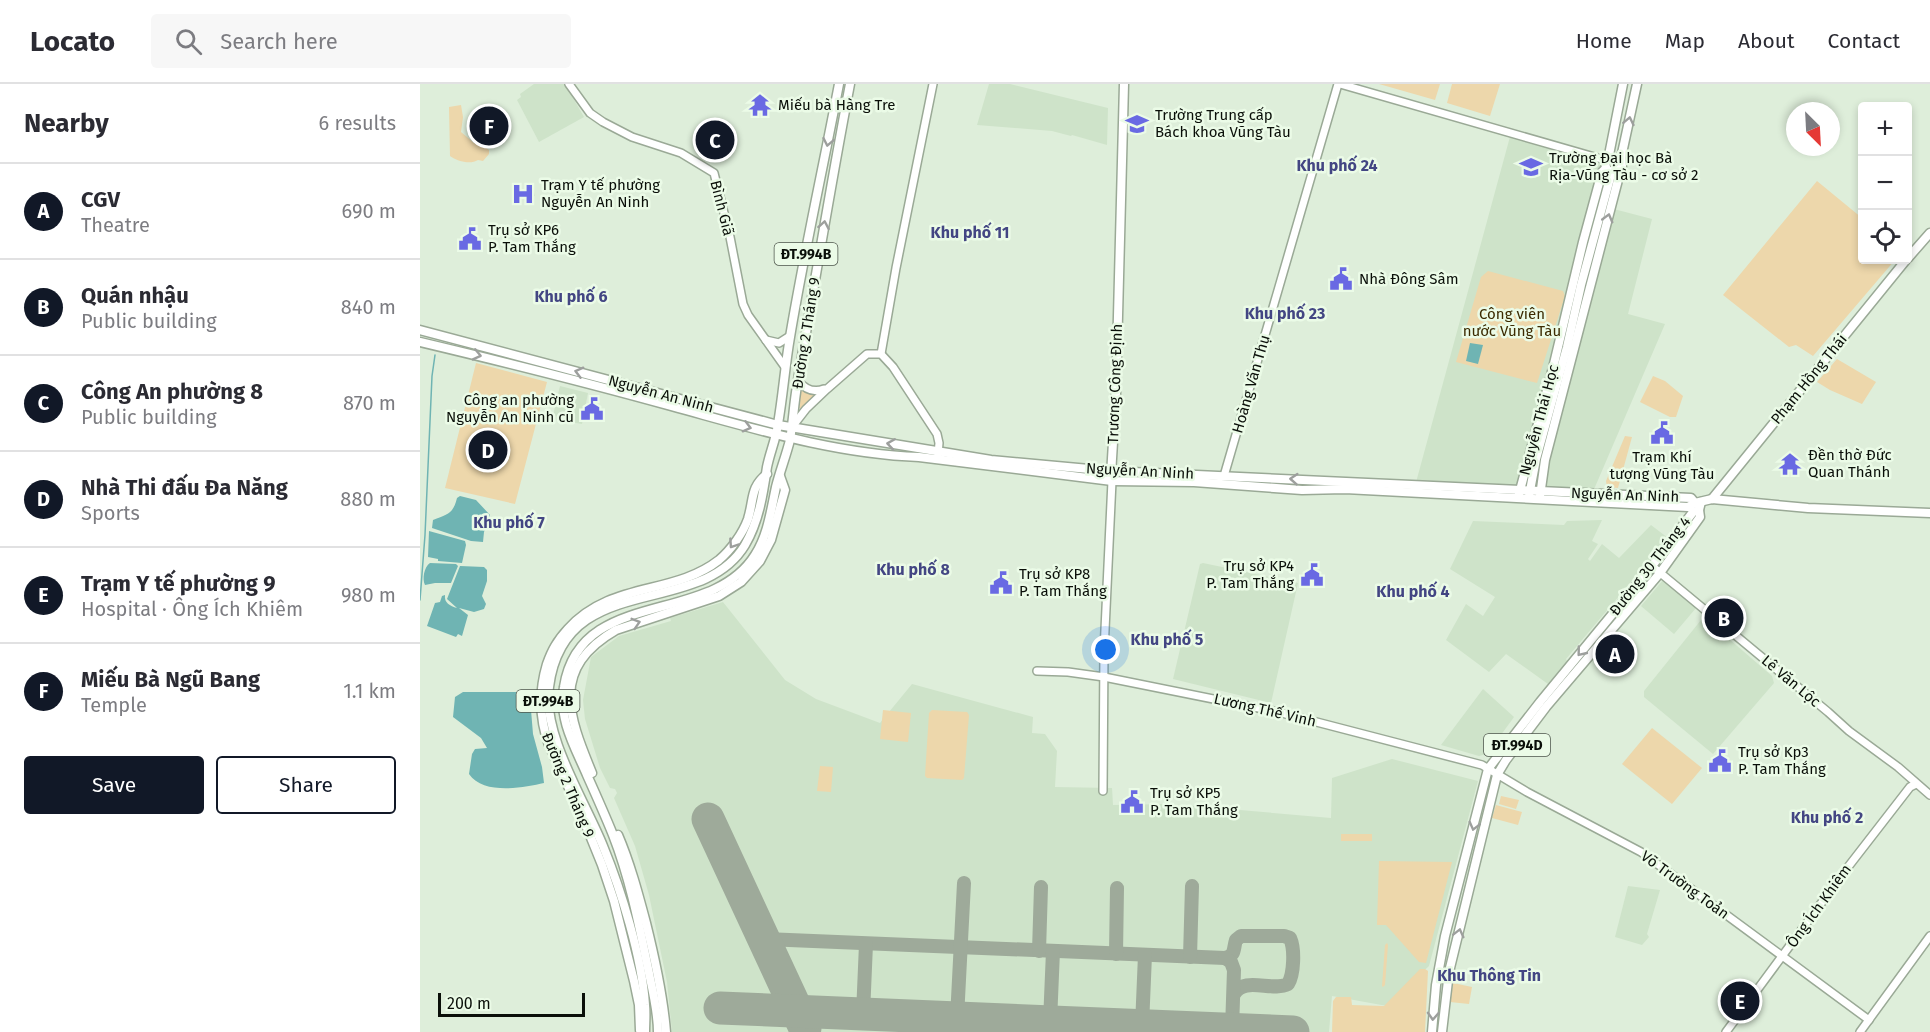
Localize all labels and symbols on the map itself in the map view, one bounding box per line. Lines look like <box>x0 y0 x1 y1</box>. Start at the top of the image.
temple icon: Miếu bà Hàng Tre <box>747 92 773 118</box>
place label: Miếu bà Hàng Tre <box>778 96 895 114</box>
north arrow <box>1786 102 1840 156</box>
pin: F <box>470 104 508 148</box>
place label: Trường Trung cấp Bách khoa Vũng Tàu <box>1155 106 1291 141</box>
school or university icon: Trường Trung cấp Bách khoa Vũng Tàu <box>1124 111 1150 137</box>
one-way arrow <box>1622 116 1635 126</box>
pin: C <box>696 118 734 162</box>
one-way arrow <box>822 136 835 146</box>
place label: Trường Đại học Bà Rịa-Vũng Tàu - cơ sở 2 <box>1549 149 1698 184</box>
school or university icon: Trường Đại học Bà Rịa-Vũng Tàu - cơ sở 2 <box>1518 154 1544 180</box>
district label: Khu phố 24 <box>1296 155 1378 175</box>
place label: Trạm Y tế phường Nguyễn An Ninh <box>541 176 660 211</box>
street label: Bình Giã <box>706 178 738 238</box>
hospital icon: Trạm Y tế phường Nguyễn An Ninh <box>510 181 536 207</box>
one-way arrow <box>1600 213 1613 223</box>
one-way arrow <box>817 220 830 230</box>
place label: Trụ sở KP6 P. Tam Thắng <box>488 221 576 256</box>
district label: Khu phố 11 <box>931 222 1009 242</box>
public building icon: Trụ sở KP6 P. Tam Thắng <box>457 226 483 252</box>
road number: ĐT.994B <box>774 243 838 265</box>
public building icon: Nhà Đông Sâm <box>1328 266 1354 292</box>
place label: Nhà Đông Sâm <box>1359 270 1459 288</box>
street label: Đường 2 Tháng 9 <box>788 276 824 390</box>
district label: Khu phố 6 <box>534 286 608 306</box>
district label: Khu phố 23 <box>1245 303 1325 323</box>
park label: Công viên nước Vũng Tàu <box>1463 305 1561 340</box>
street label: Trương Công Định <box>1104 324 1126 444</box>
street label: Phạm Hồng Thái <box>1767 330 1851 428</box>
street label: Hoàng Văn Thụ <box>1228 333 1274 435</box>
one-way arrow <box>472 348 482 361</box>
street label: Nguyễn Thái Học <box>1516 363 1562 477</box>
one-way arrow <box>575 367 585 380</box>
street label: Nguyễn An Ninh <box>606 371 716 417</box>
place label: Công an phường Nguyễn An Ninh cũ <box>446 391 574 426</box>
public building icon: Công an phường Nguyễn An Ninh cũ <box>579 396 605 422</box>
one-way arrow <box>741 420 752 432</box>
public building icon: Trạm Khí tượng Vũng Tàu <box>1649 420 1675 446</box>
pin: D <box>468 428 508 472</box>
one-way arrow <box>886 439 895 451</box>
place label: Đền thờ Đức Quan Thánh <box>1808 446 1892 481</box>
place label: Trạm Khí tượng Vũng Tàu <box>1610 448 1714 483</box>
temple icon: Đền thờ Đức Quan Thánh <box>1777 451 1803 477</box>
street label: Nguyễn An Ninh <box>1085 459 1195 483</box>
one-way arrow <box>1289 473 1298 486</box>
street label: Nguyễn An Ninh <box>1571 484 1679 506</box>
district label: Khu phố 7 <box>473 512 545 532</box>
street label: Đường 30 Tháng 4 <box>1606 513 1694 619</box>
one-way arrow <box>730 537 741 548</box>
place label: Trụ sở KP4 P. Tam Thắng <box>1206 557 1294 592</box>
district label: Khu phố 8 <box>876 559 950 579</box>
public building icon: Trụ sở KP4 P. Tam Thắng <box>1299 562 1325 588</box>
place label: Trụ sở KP8 P. Tam Thắng <box>1019 565 1107 600</box>
public building icon: Trụ sở KP8 P. Tam Thắng <box>988 570 1014 596</box>
district label: Khu phố 4 <box>1376 581 1450 601</box>
pin: B <box>1704 596 1744 640</box>
one-way arrow <box>630 618 641 630</box>
district label: Khu phố 5 <box>1131 629 1204 649</box>
pin: A <box>1596 632 1634 676</box>
your location <box>1091 635 1120 664</box>
one-way arrow <box>1578 645 1589 656</box>
street label: Lê Văn Lộc <box>1758 651 1824 711</box>
street label: Lương Thế Vinh <box>1212 689 1318 731</box>
road number: ĐT.994B <box>516 690 580 712</box>
street label: Đường 2 Tháng 9 <box>538 730 598 840</box>
road number: ĐT.994D <box>1484 734 1550 756</box>
place label: Trụ sở Kp3 P. Tam Thắng <box>1738 743 1826 778</box>
public building icon: Trụ sở Kp3 P. Tam Thắng <box>1707 748 1733 774</box>
place label: Trụ sở KP5 P. Tam Thắng <box>1150 784 1238 819</box>
public building icon: Trụ sở KP5 P. Tam Thắng <box>1119 789 1145 815</box>
district label: Khu phố 2 <box>1791 807 1863 827</box>
one-way arrow <box>1468 821 1481 831</box>
street label: Võ Trường Toản <box>1637 847 1733 923</box>
street label: Ông Ích Khiêm <box>1783 861 1855 951</box>
one-way arrow <box>1451 928 1464 938</box>
district label: Khu Thông Tin <box>1437 966 1541 985</box>
pin: E <box>1720 978 1760 1024</box>
scale bar <box>438 990 585 1018</box>
one-way arrow <box>1427 1011 1440 1021</box>

